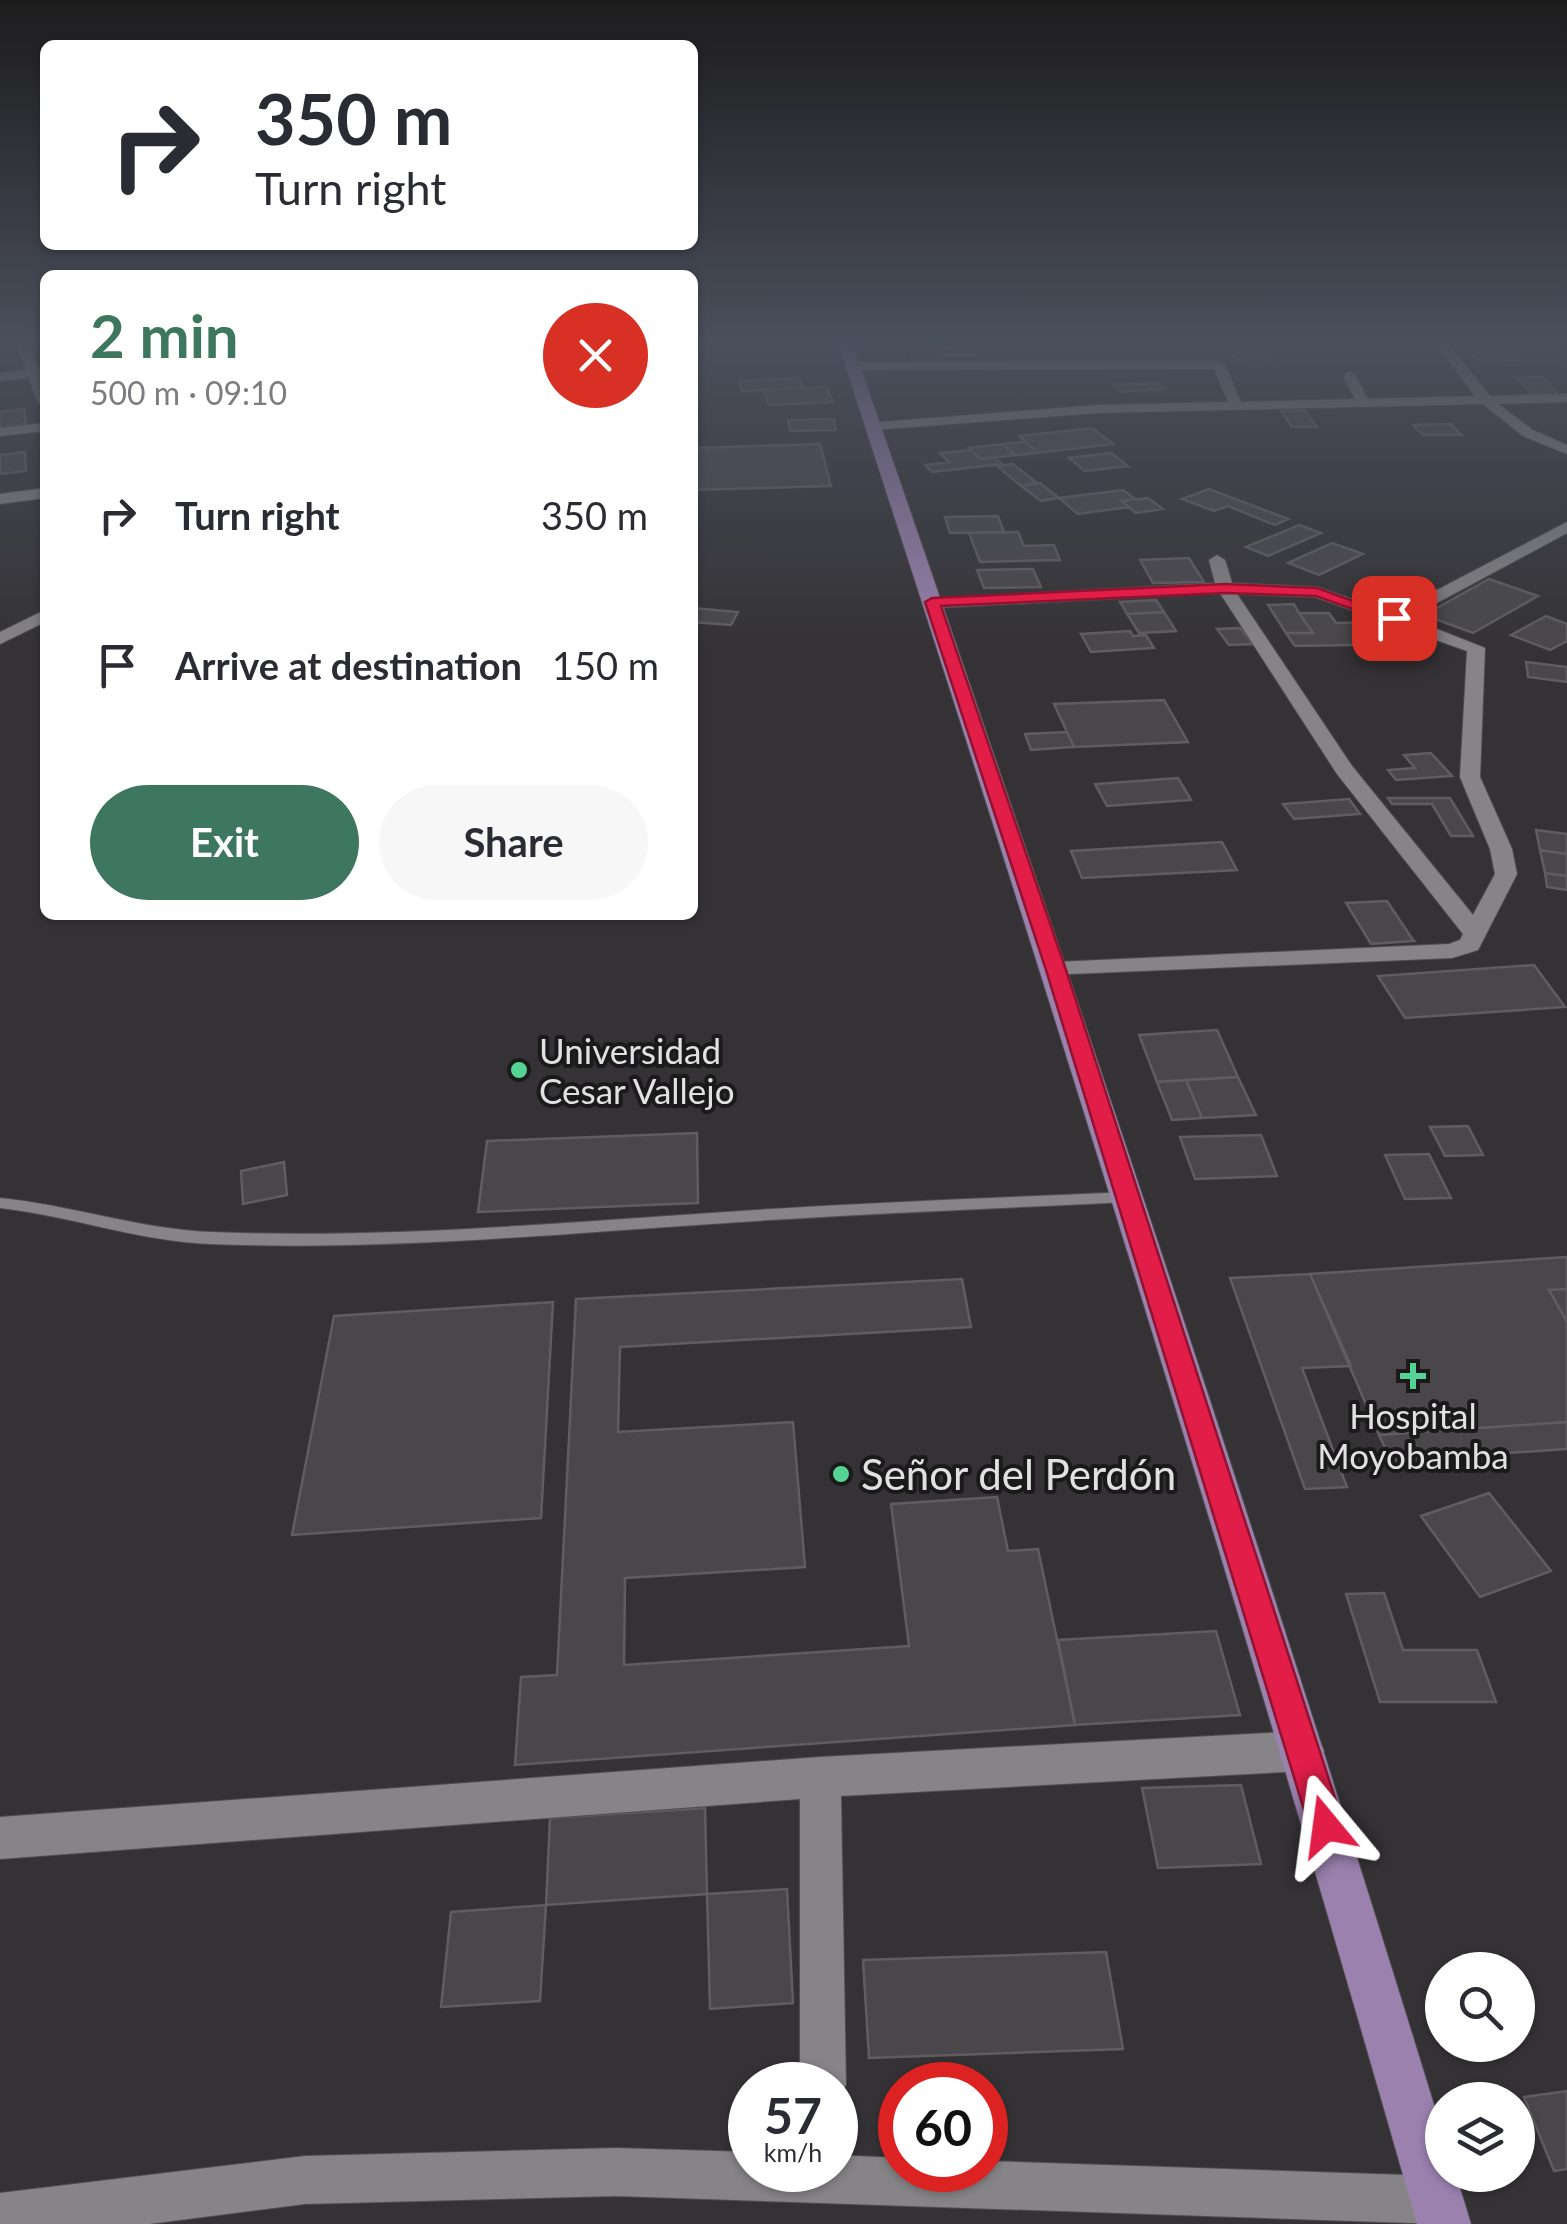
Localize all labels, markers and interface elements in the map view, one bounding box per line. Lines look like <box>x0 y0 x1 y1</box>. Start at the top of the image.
text: 350 m <box>255 76 452 160</box>
icon: right <box>90 80 220 210</box>
text: Turn right <box>255 161 446 215</box>
text: 2 min <box>90 299 239 371</box>
button: close <box>543 303 648 408</box>
text: 500 m · 09:10 <box>90 373 287 412</box>
icon: right <box>90 488 145 543</box>
text: Turn right <box>175 492 340 538</box>
text: 350 m <box>541 492 648 538</box>
pin <box>1352 576 1437 661</box>
icon: arrive <box>1367 591 1422 646</box>
icon: arrive <box>90 638 145 693</box>
text: Arrive at destination <box>175 642 522 688</box>
text: 150 m <box>552 642 659 688</box>
button: Exit <box>90 785 359 900</box>
button: Share <box>379 785 648 900</box>
place label: Universidad Cesar Vallejo <box>539 1029 735 1111</box>
marker: Universidad Cesar Vallejo <box>508 1059 530 1081</box>
marker: Hospital Moyobamba <box>1400 1363 1426 1389</box>
place label: Hospital Moyobamba <box>1317 1394 1509 1476</box>
place label: Señor del Perdón <box>861 1449 1176 1499</box>
marker: Señor del Perdón <box>830 1463 852 1485</box>
position arrow <box>1274 1774 1378 1878</box>
map controls <box>1425 1952 1535 2192</box>
button: search <box>1425 1952 1535 2062</box>
speed limit sign: 60 <box>878 2062 1008 2192</box>
button: layers <box>1425 2082 1535 2192</box>
text: 57 <box>764 2085 822 2145</box>
text: km/h <box>764 2137 822 2167</box>

